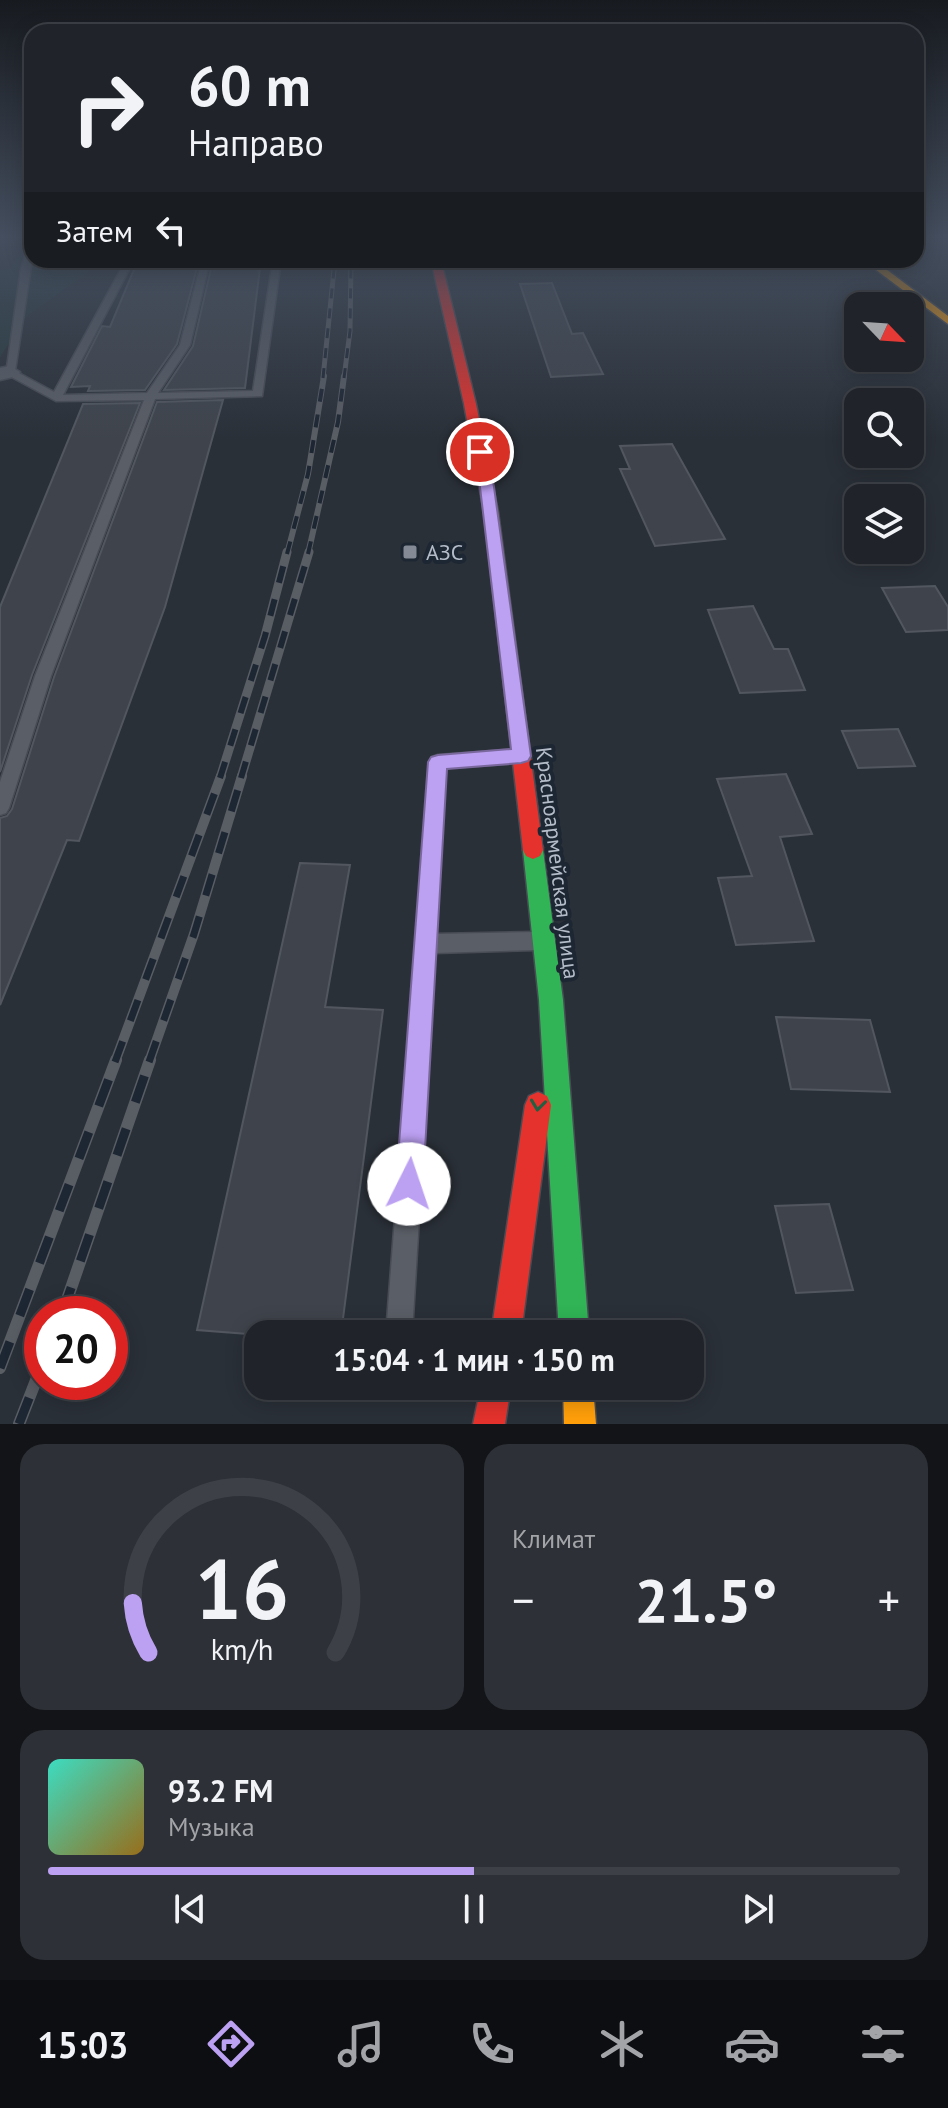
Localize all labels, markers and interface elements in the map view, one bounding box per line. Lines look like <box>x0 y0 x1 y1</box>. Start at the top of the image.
text: 60 m <box>188 49 311 121</box>
icon: right <box>56 56 160 160</box>
text: Направо <box>188 119 324 166</box>
icon: left <box>149 208 193 252</box>
text: Затем <box>56 211 133 250</box>
north arrow <box>844 292 924 372</box>
map controls <box>844 292 924 564</box>
button: search <box>844 388 924 468</box>
pin <box>446 418 514 486</box>
icon: arrive <box>458 430 502 474</box>
button: layers <box>844 484 924 564</box>
place label: АЗС <box>426 538 463 566</box>
marker: АЗС <box>401 543 419 561</box>
street label: Красноармейская улица <box>530 745 586 981</box>
one-way arrow <box>530 1098 547 1112</box>
position arrow <box>367 1142 451 1226</box>
speed limit sign: 20 <box>24 1296 128 1400</box>
text: 15:04 · 1 мин · 150 m <box>333 1340 615 1379</box>
text: Климат <box>512 1522 595 1555</box>
text: 16 <box>195 1534 289 1642</box>
text: 21.5° <box>634 1561 778 1639</box>
text: − <box>512 1571 534 1628</box>
text: + <box>878 1571 900 1628</box>
text: km/h <box>211 1631 273 1668</box>
text: 93.2 FM <box>168 1771 273 1810</box>
text: Музыка <box>168 1810 255 1843</box>
icon: previous <box>168 1887 212 1931</box>
icon: pause <box>452 1887 496 1931</box>
icon: next <box>736 1887 780 1931</box>
icon: directions <box>203 2016 259 2072</box>
icon: music <box>333 2016 389 2072</box>
icon: phone <box>464 2016 520 2072</box>
icon: climate <box>594 2016 650 2072</box>
icon: car <box>724 2016 780 2072</box>
icon: filters <box>855 2016 911 2072</box>
text: 15:03 <box>37 2021 129 2068</box>

